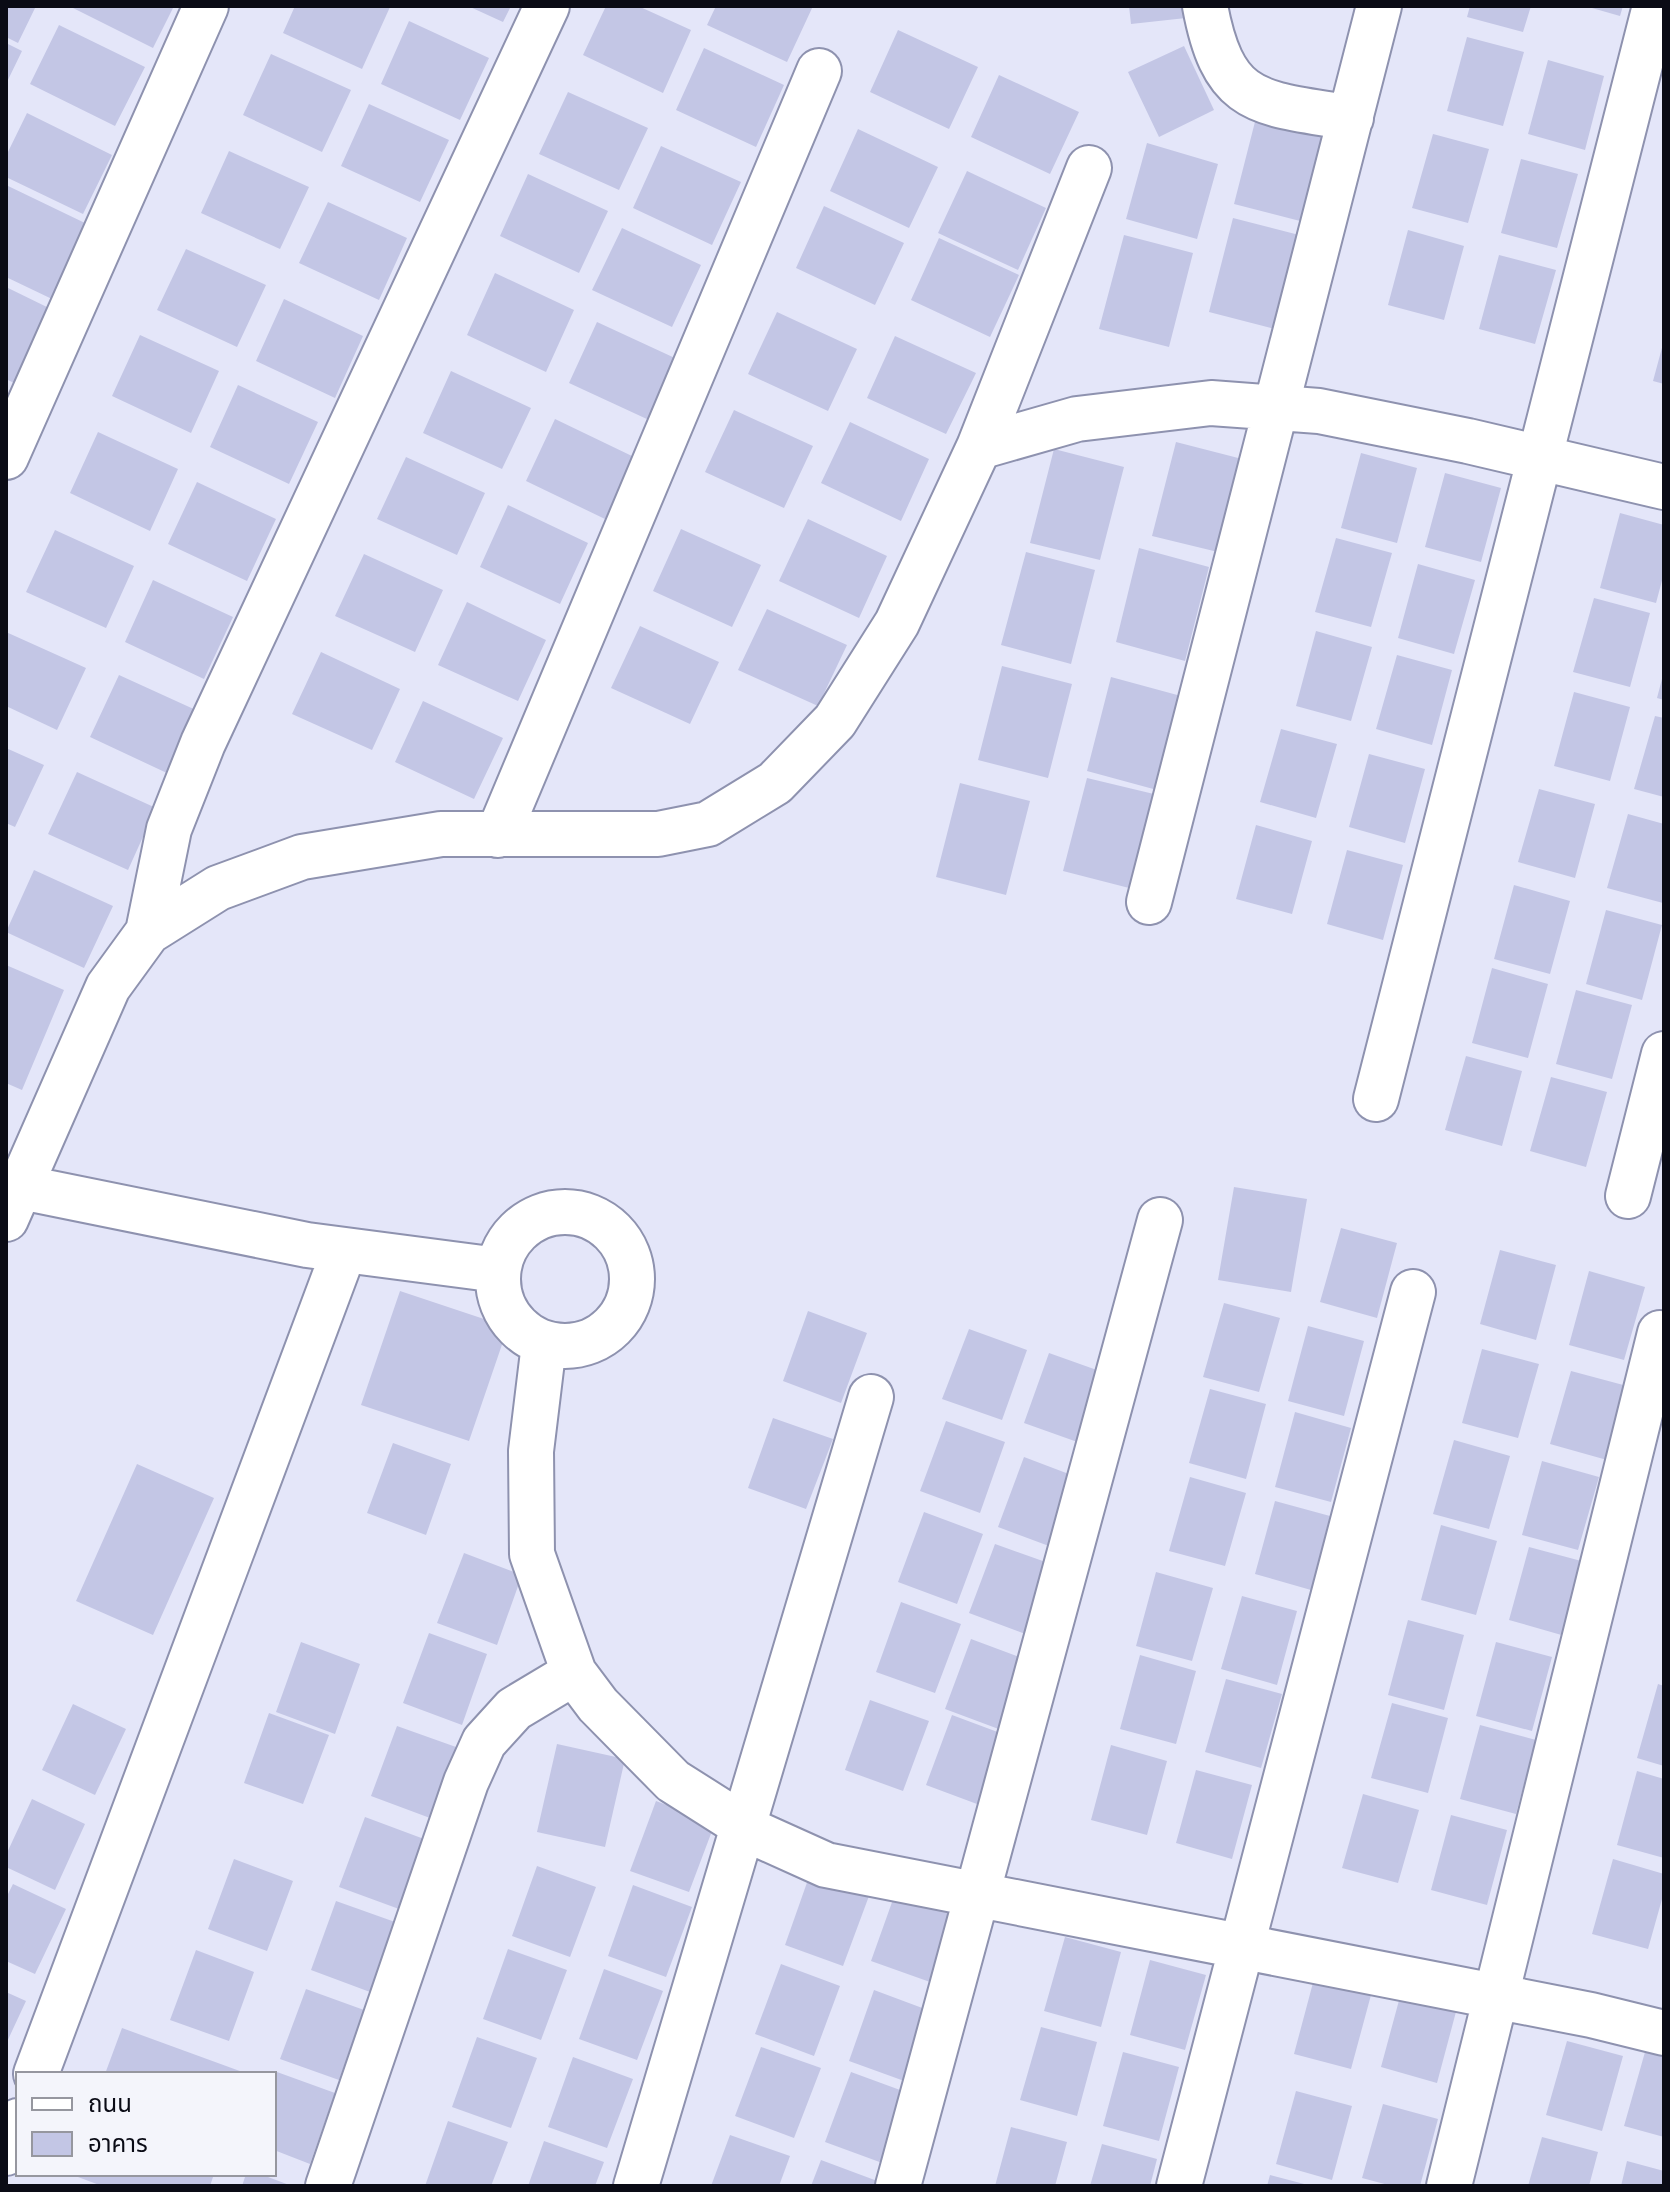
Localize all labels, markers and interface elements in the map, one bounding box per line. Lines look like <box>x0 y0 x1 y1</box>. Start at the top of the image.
legend <box>16 2072 276 2176</box>
text: ถนน <box>88 2088 132 2120</box>
text: อาคาร <box>88 2128 148 2160</box>

